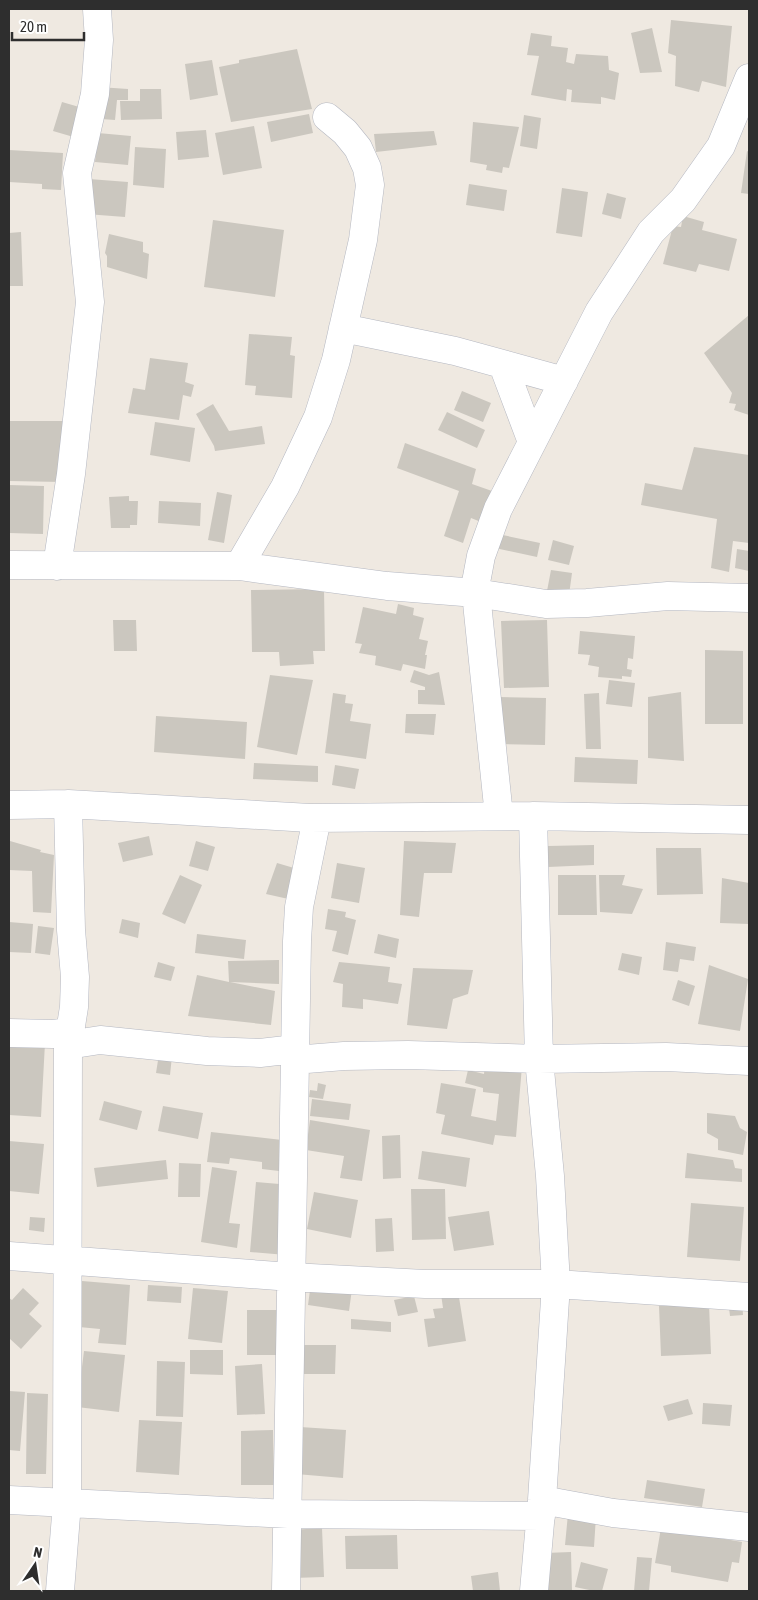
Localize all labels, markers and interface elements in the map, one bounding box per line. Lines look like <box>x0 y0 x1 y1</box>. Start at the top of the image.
scale bar <box>12 10 85 42</box>
text: 20 m <box>20 18 47 35</box>
north arrow <box>10 1540 60 1590</box>
text: N <box>32 1544 44 1561</box>

